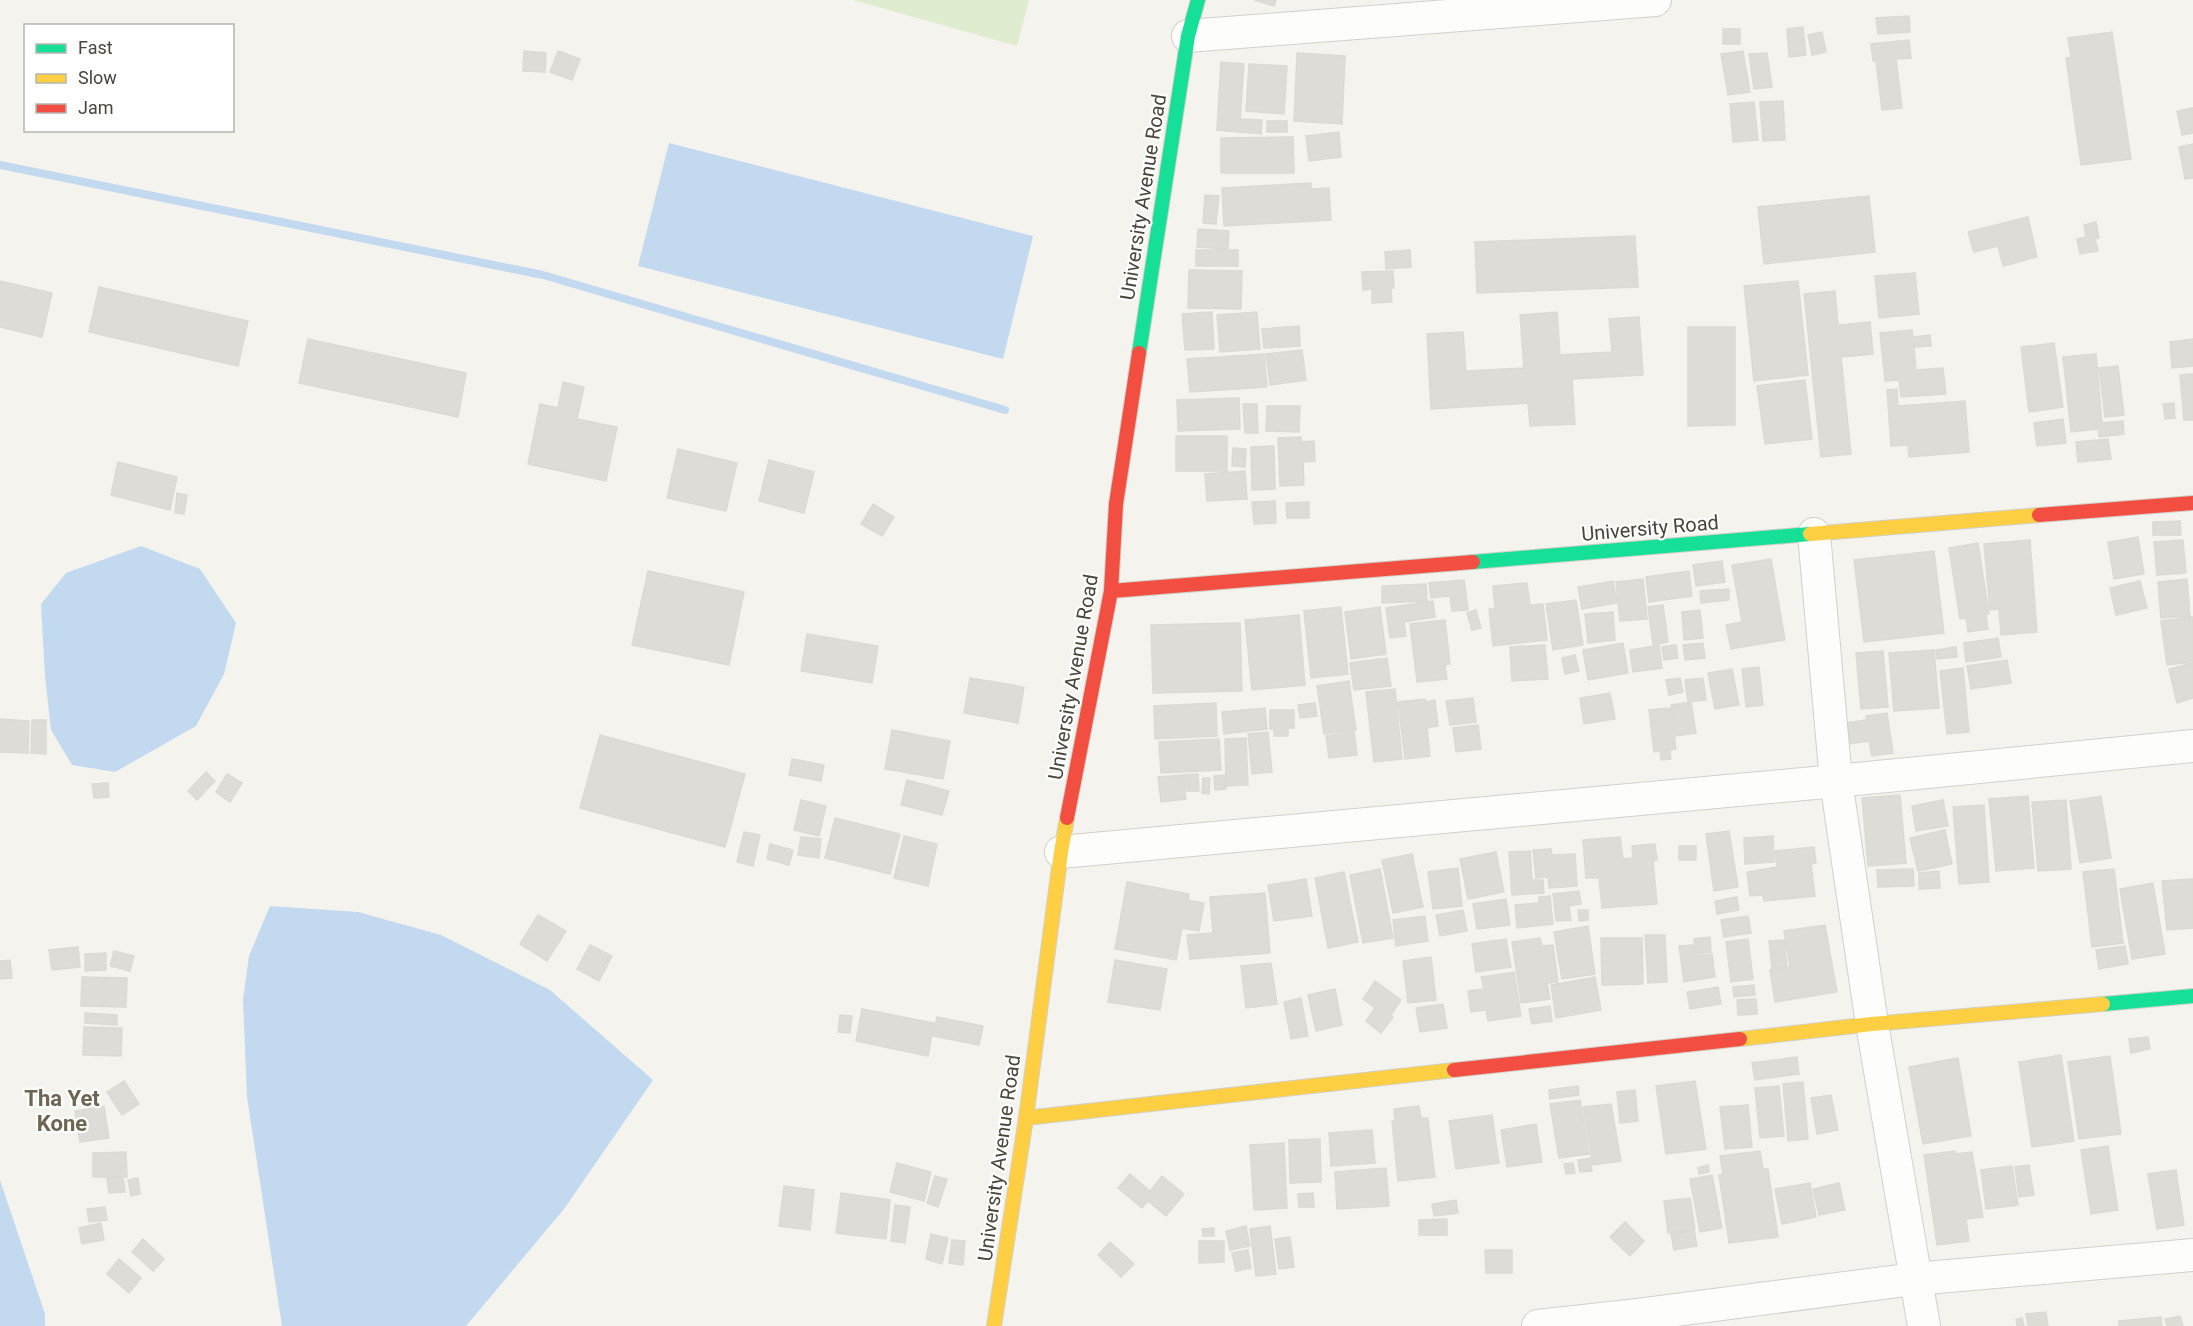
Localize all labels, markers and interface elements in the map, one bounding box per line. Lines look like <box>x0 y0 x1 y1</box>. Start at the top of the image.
legend <box>24 24 234 132</box>
text: Fast <box>78 37 113 58</box>
text: Slow <box>78 67 117 88</box>
street label: University Avenue Road <box>1115 92 1171 302</box>
text: Jam <box>78 97 114 118</box>
street label: University Road <box>1580 510 1720 546</box>
street label: University Avenue Road <box>1043 572 1103 782</box>
street label: University Avenue Road <box>973 1053 1025 1263</box>
district label: Tha Yet Kone <box>24 1086 100 1136</box>

